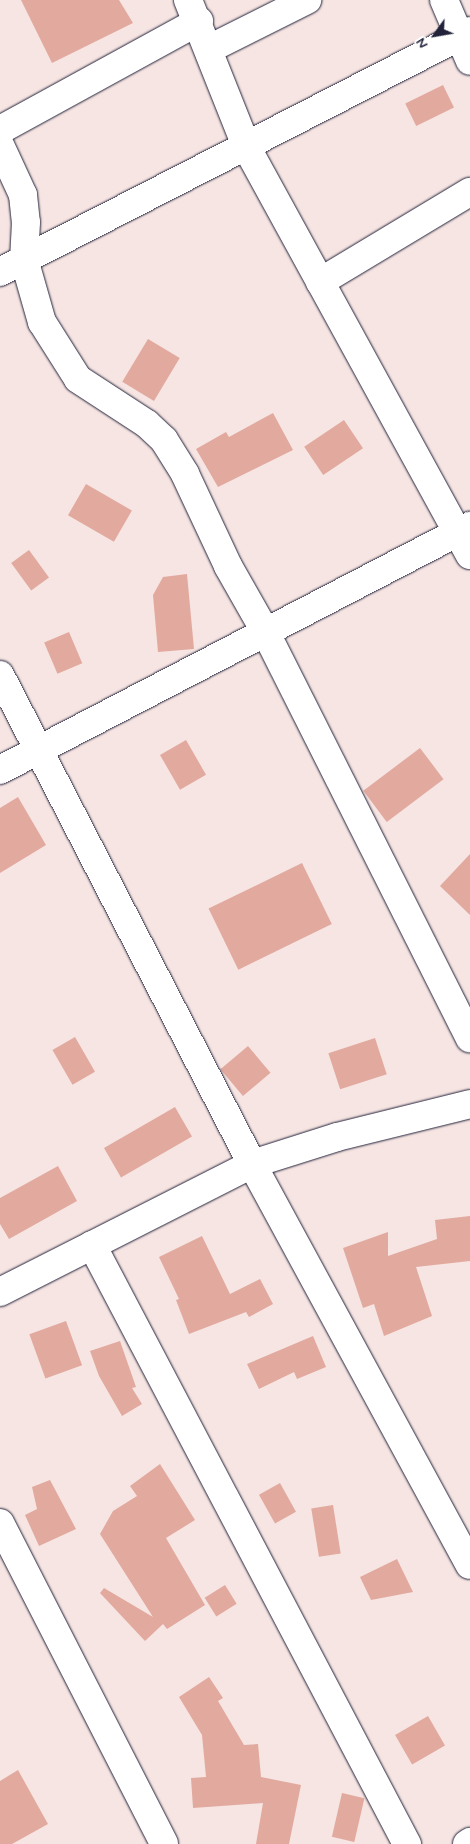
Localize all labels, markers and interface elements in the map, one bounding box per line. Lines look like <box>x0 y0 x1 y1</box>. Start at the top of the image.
north arrow <box>410 10 460 60</box>
text: N <box>412 34 432 52</box>

